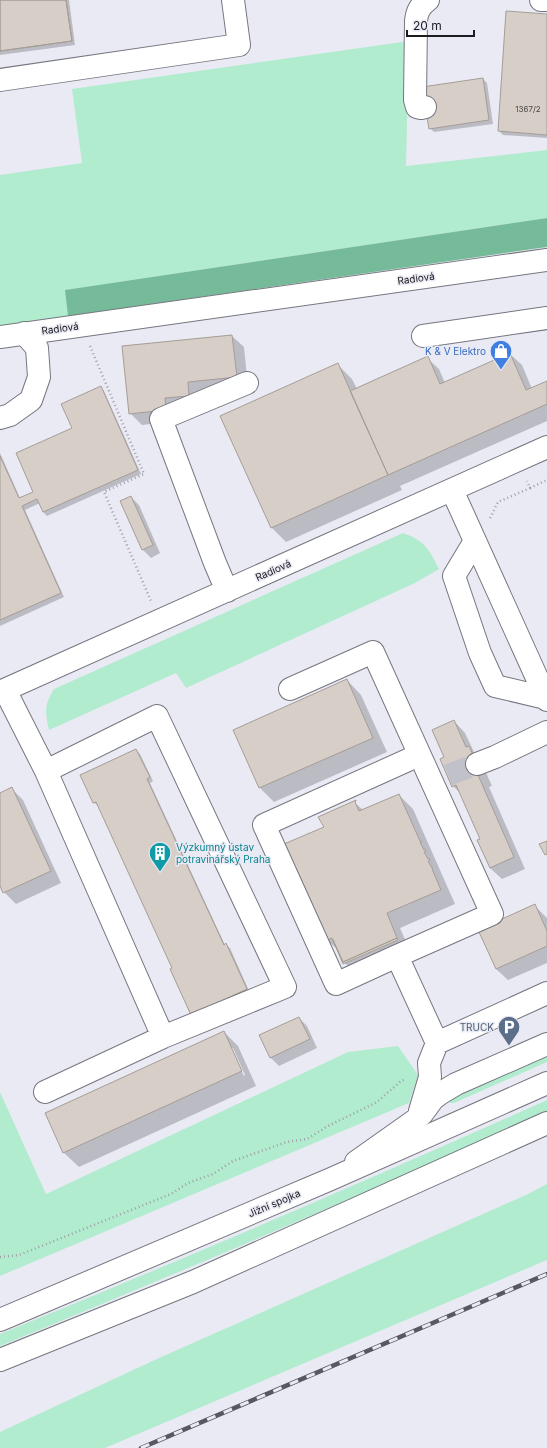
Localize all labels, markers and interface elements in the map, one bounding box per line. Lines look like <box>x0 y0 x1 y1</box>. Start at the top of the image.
scale bar <box>407 12 474 38</box>
text: 20 m <box>413 18 442 33</box>
house number: 1367/2 <box>515 104 541 114</box>
street label: Radiová <box>397 269 435 287</box>
street label: Radiová <box>41 319 79 337</box>
shop icon: K & V Elektro <box>488 338 514 371</box>
place label: K & V Elektro <box>425 345 486 357</box>
street label: Radiová <box>253 557 293 583</box>
building icon: Výzkumný ústav potravinářský Praha <box>147 840 173 873</box>
place label: Výzkumný ústav potravinářský Praha <box>176 841 270 865</box>
parking icon: TRUCK <box>496 1014 522 1047</box>
place label: TRUCK <box>460 1021 494 1033</box>
street label: Jižní spojka <box>246 1187 302 1219</box>

